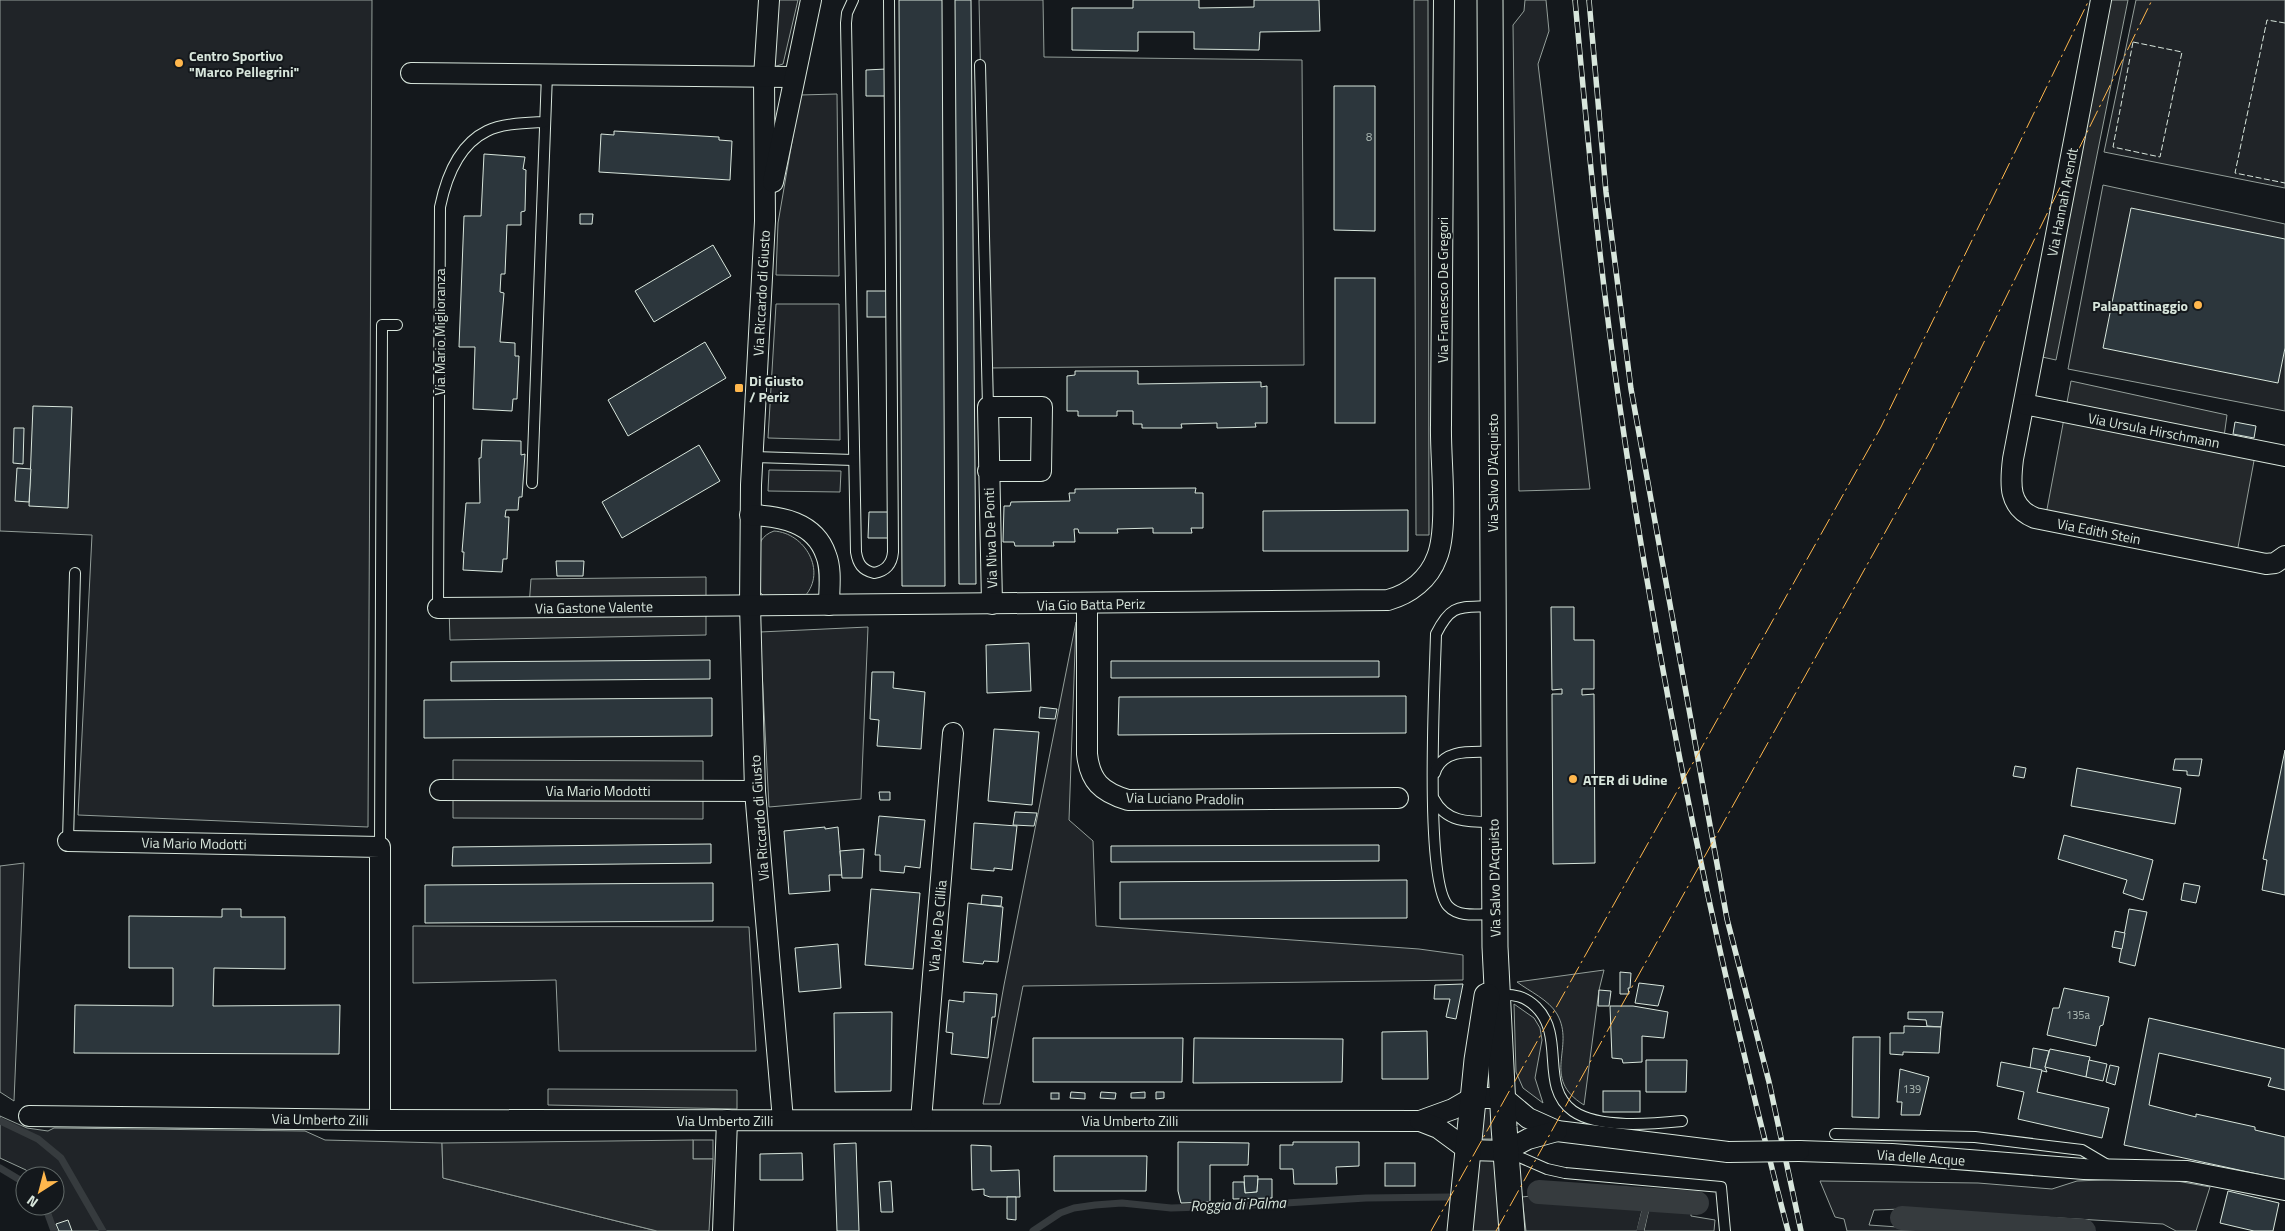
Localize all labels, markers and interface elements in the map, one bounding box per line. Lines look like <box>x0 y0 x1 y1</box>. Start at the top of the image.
place label: Centro Sportivo "Marco Pellegrini" <box>189 45 299 82</box>
marker: Centro Sportivo "Marco Pellegrini" <box>173 57 185 69</box>
house number: 8 <box>1366 129 1372 145</box>
street label: Via Hannah Arendt <box>2041 146 2083 258</box>
street label: Via Francesco De Gregori <box>1432 217 1453 363</box>
street label: Via Riccardo di Giusto <box>747 229 775 357</box>
street label: Via Mario Miglioranza <box>429 269 450 395</box>
place label: Palapattinaggio <box>2092 295 2188 316</box>
marker: Palapattinaggio <box>2192 299 2204 311</box>
place label: Di Giusto / Periz <box>749 370 804 407</box>
marker: Di Giusto / Periz <box>733 382 745 394</box>
street label: Via Ursula Hirschmann <box>2086 407 2222 453</box>
street label: Via Salvo D'Acquisto <box>1482 414 1503 532</box>
street label: Via Niva De Ponti <box>978 487 1002 589</box>
street label: Via Edith Stein <box>2055 513 2143 549</box>
street label: Via Gio Batta Periz <box>1037 593 1145 615</box>
street label: Via Gastone Valente <box>535 595 653 619</box>
street label: Via Riccardo di Giusto <box>744 754 774 882</box>
place label: ATER di Udine <box>1583 769 1667 790</box>
marker: ATER di Udine <box>1567 773 1579 785</box>
street label: Via Mario Modotti <box>545 780 651 801</box>
street label: Via Luciano Pradolin <box>1126 786 1244 810</box>
street label: Via Salvo D'Acquisto <box>1482 819 1506 937</box>
street label: Via Mario Modotti <box>141 832 247 854</box>
street label: Via Jole De Cillia <box>923 879 951 973</box>
house number: 135a <box>2066 1007 2090 1023</box>
house number: 139 <box>1903 1081 1921 1097</box>
street label: Via Umberto Zilli <box>271 1108 369 1130</box>
street label: Via Umberto Zilli <box>677 1110 773 1131</box>
street label: Via Umberto Zilli <box>1082 1110 1178 1131</box>
street label: Via delle Acque <box>1876 1143 1966 1171</box>
north arrow <box>15 1166 65 1216</box>
text: N <box>22 1191 42 1213</box>
water label: Roggia di Palma <box>1190 1191 1288 1217</box>

